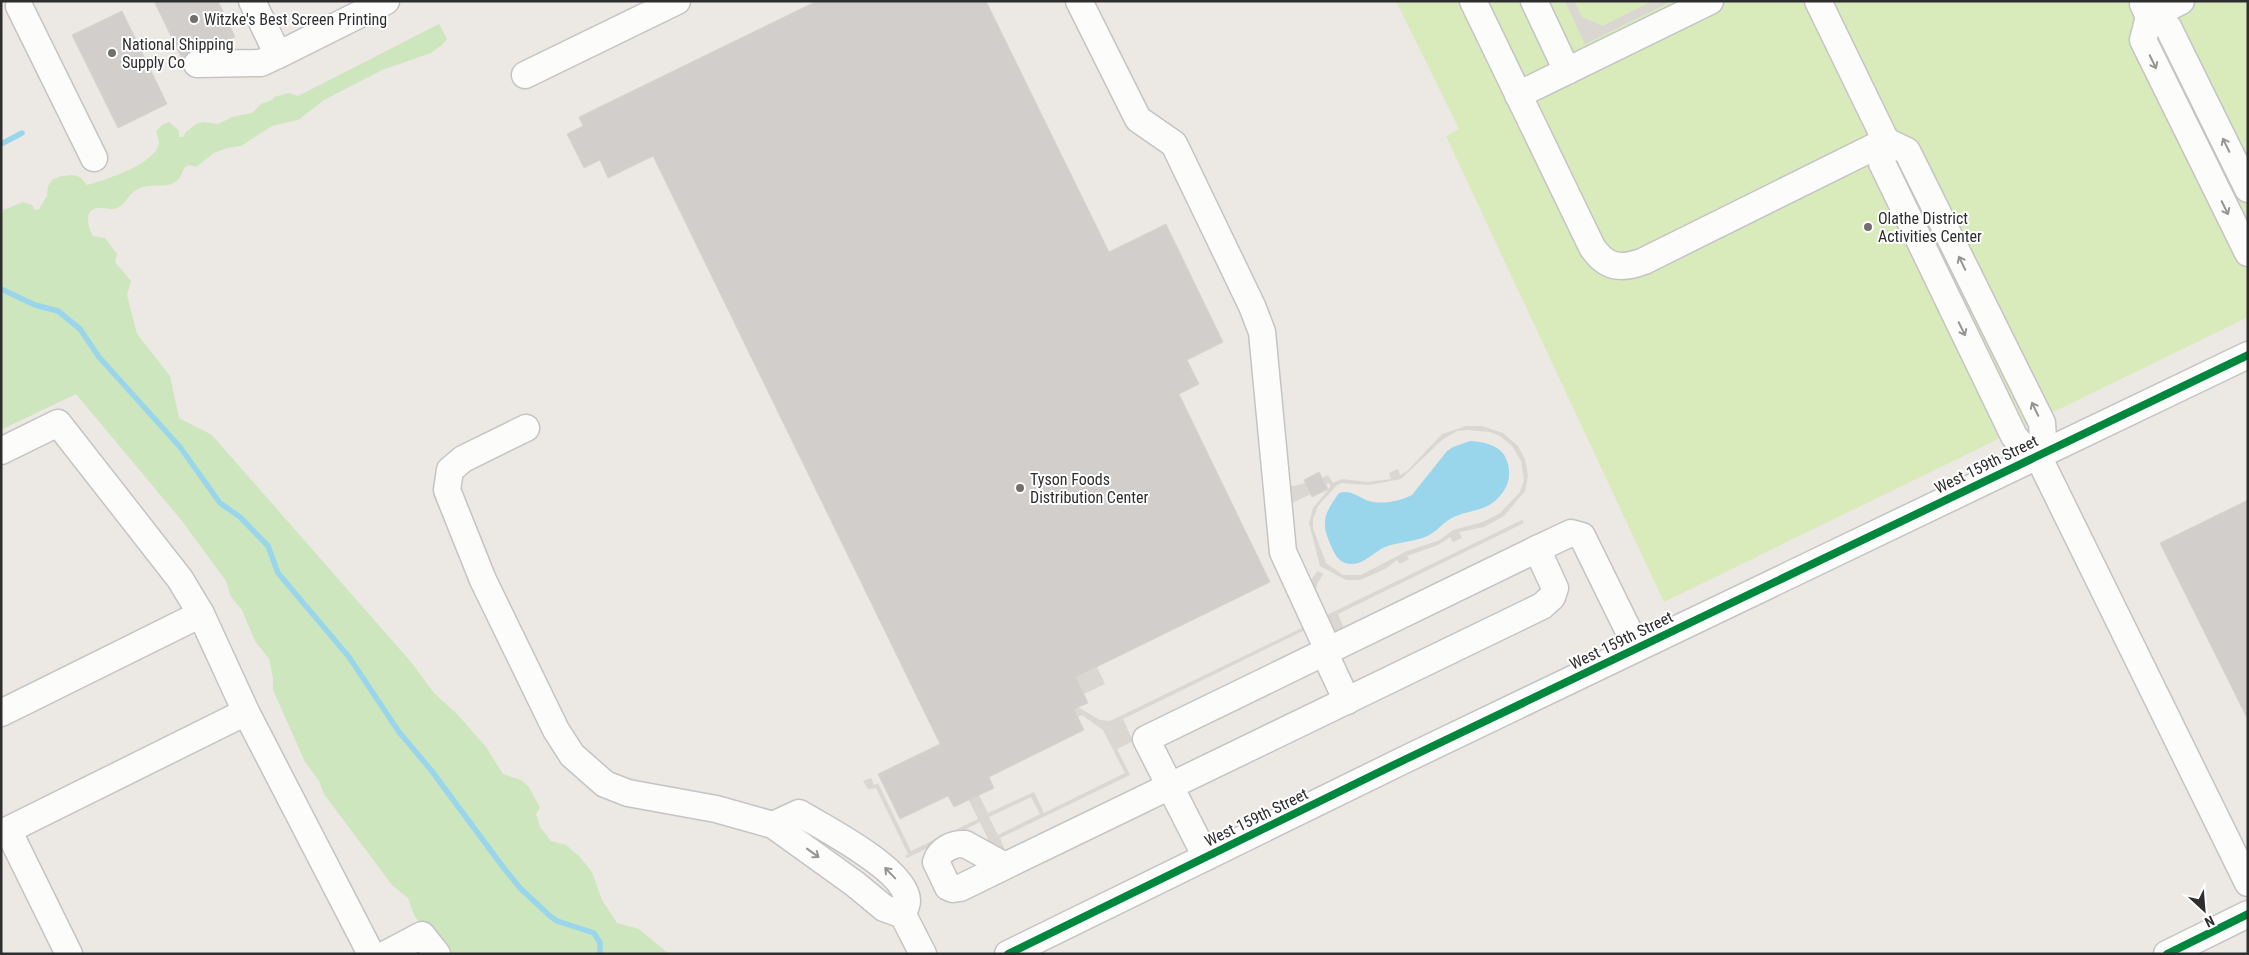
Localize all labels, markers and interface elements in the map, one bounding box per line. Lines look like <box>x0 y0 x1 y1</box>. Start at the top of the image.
place label: Witzke's Best Screen Printing <box>204 10 387 29</box>
marker: Witzke's Best Screen Printing <box>188 13 200 25</box>
place label: National Shipping Supply Co <box>122 35 234 72</box>
marker: National Shipping Supply Co <box>106 47 118 59</box>
one-way arrow <box>2149 54 2159 69</box>
one-way arrow <box>2221 138 2231 153</box>
one-way arrow <box>2221 200 2230 215</box>
place label: Olathe District Activities Center <box>1878 209 1982 246</box>
marker: Olathe District Activities Center <box>1862 221 1874 233</box>
one-way arrow <box>1957 256 1967 271</box>
one-way arrow <box>1957 321 1967 336</box>
one-way arrow <box>2029 402 2039 417</box>
street label: West 159th Street <box>1932 431 2041 498</box>
place label: Tyson Foods Distribution Center <box>1030 470 1148 507</box>
marker: Tyson Foods Distribution Center <box>1014 482 1026 494</box>
street label: West 159th Street <box>1567 607 1676 674</box>
street label: West 159th Street <box>1202 784 1311 851</box>
one-way arrow <box>806 847 819 858</box>
one-way arrow <box>884 867 896 879</box>
north arrow <box>2179 885 2229 935</box>
text: N <box>2202 913 2217 931</box>

